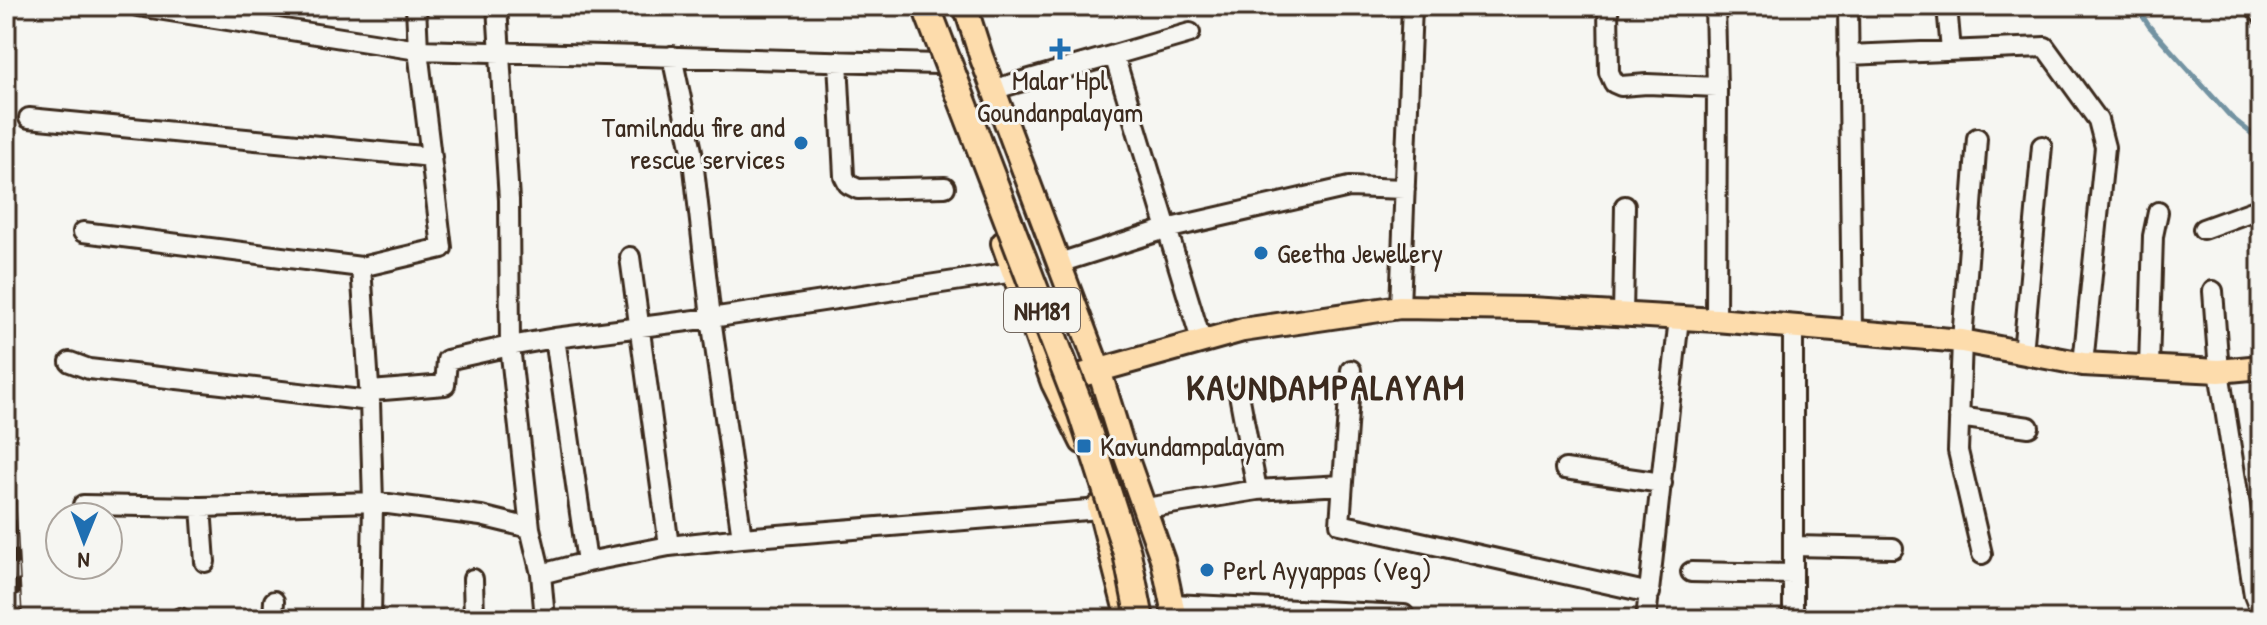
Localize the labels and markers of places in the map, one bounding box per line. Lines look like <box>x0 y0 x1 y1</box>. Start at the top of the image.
marker: Malar Hpl Goundanpalayam <box>1049 38 1071 60</box>
place label: Malar Hpl Goundanpalayam <box>977 61 1143 131</box>
place label: Tamilnadu fire and rescue services <box>602 108 785 178</box>
marker: Tamilnadu fire and rescue services <box>792 134 810 152</box>
place label: Geetha Jewellery <box>1277 234 1443 272</box>
marker: Geetha Jewellery <box>1252 244 1270 262</box>
place label: Kavundampalayam <box>1100 427 1285 465</box>
marker: Kavundampalayam <box>1075 437 1093 455</box>
place label: Perl Ayyappas (Veg) <box>1223 551 1432 589</box>
marker: Perl Ayyappas (Veg) <box>1198 561 1216 579</box>

